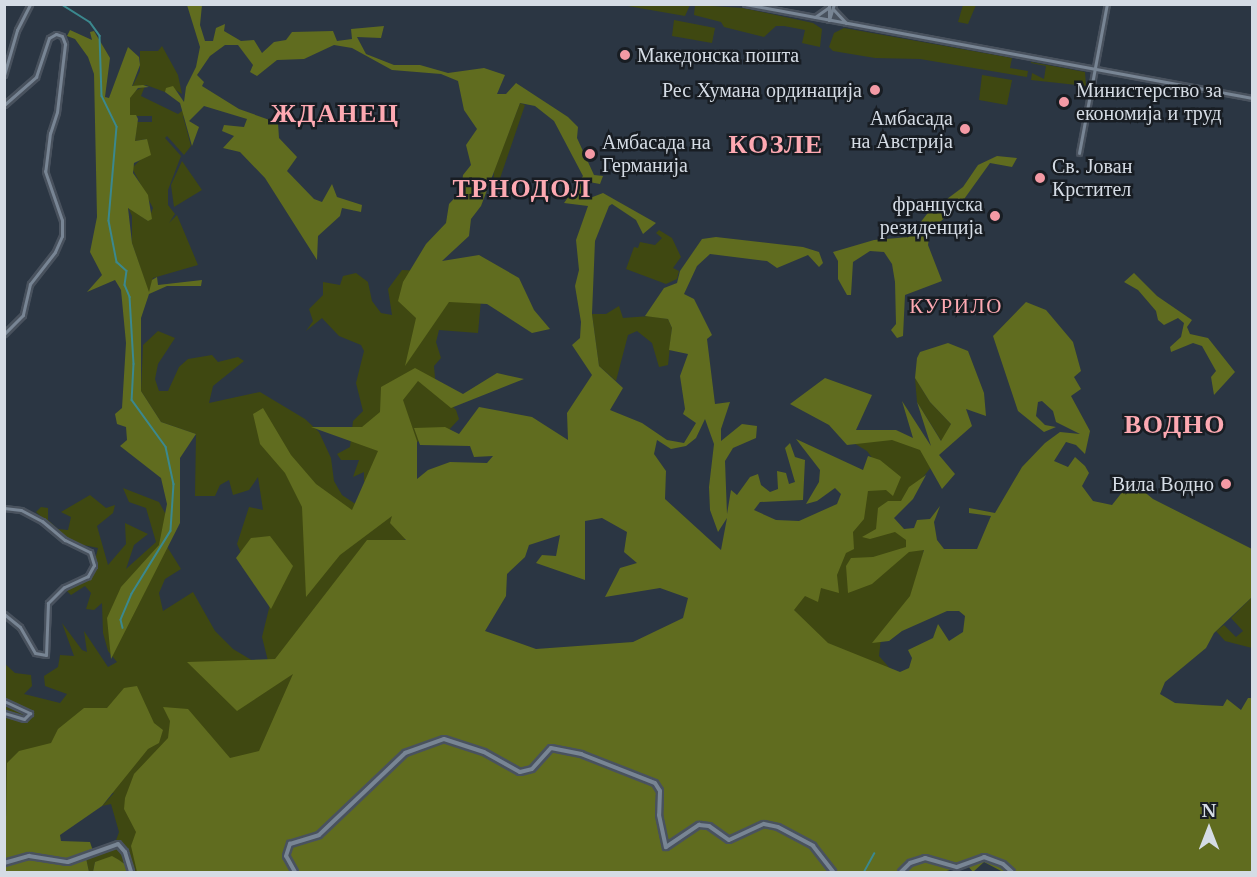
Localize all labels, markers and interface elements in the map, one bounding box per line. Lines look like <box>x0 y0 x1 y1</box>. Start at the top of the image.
place label: Македонска пошта <box>637 43 799 67</box>
marker: Македонска пошта <box>618 48 632 62</box>
place label: Рес Хумана ординација <box>662 78 862 102</box>
place label: Министерство за економија и труд <box>1076 78 1222 125</box>
marker: Рес Хумана ординација <box>866 81 884 99</box>
marker: Министерство за економија и труд <box>1057 95 1071 109</box>
district label: ЖДАНЕЦ <box>270 98 400 130</box>
place label: Амбасада на Австрија <box>851 106 953 153</box>
marker: Амбасада на Австрија <box>958 122 972 136</box>
district label: КОЗЛЕ <box>728 129 824 161</box>
place label: Амбасада на Германија <box>602 130 711 177</box>
marker: Амбасада на Германија <box>583 147 597 161</box>
place label: Св. Јован Крстител <box>1052 154 1132 201</box>
marker: Св. Јован Крстител <box>1033 171 1047 185</box>
district label: ТРНОДОЛ <box>452 173 592 205</box>
place label: француска резиденција <box>880 192 983 239</box>
marker: француска резиденција <box>988 209 1002 223</box>
district label: КУРИЛО <box>909 293 1003 319</box>
district label: ВОДНО <box>1124 409 1226 441</box>
place label: Вила Водно <box>1112 472 1214 496</box>
marker: Вила Водно <box>1219 477 1233 491</box>
north arrow <box>1179 799 1239 859</box>
text: N <box>1201 801 1217 821</box>

